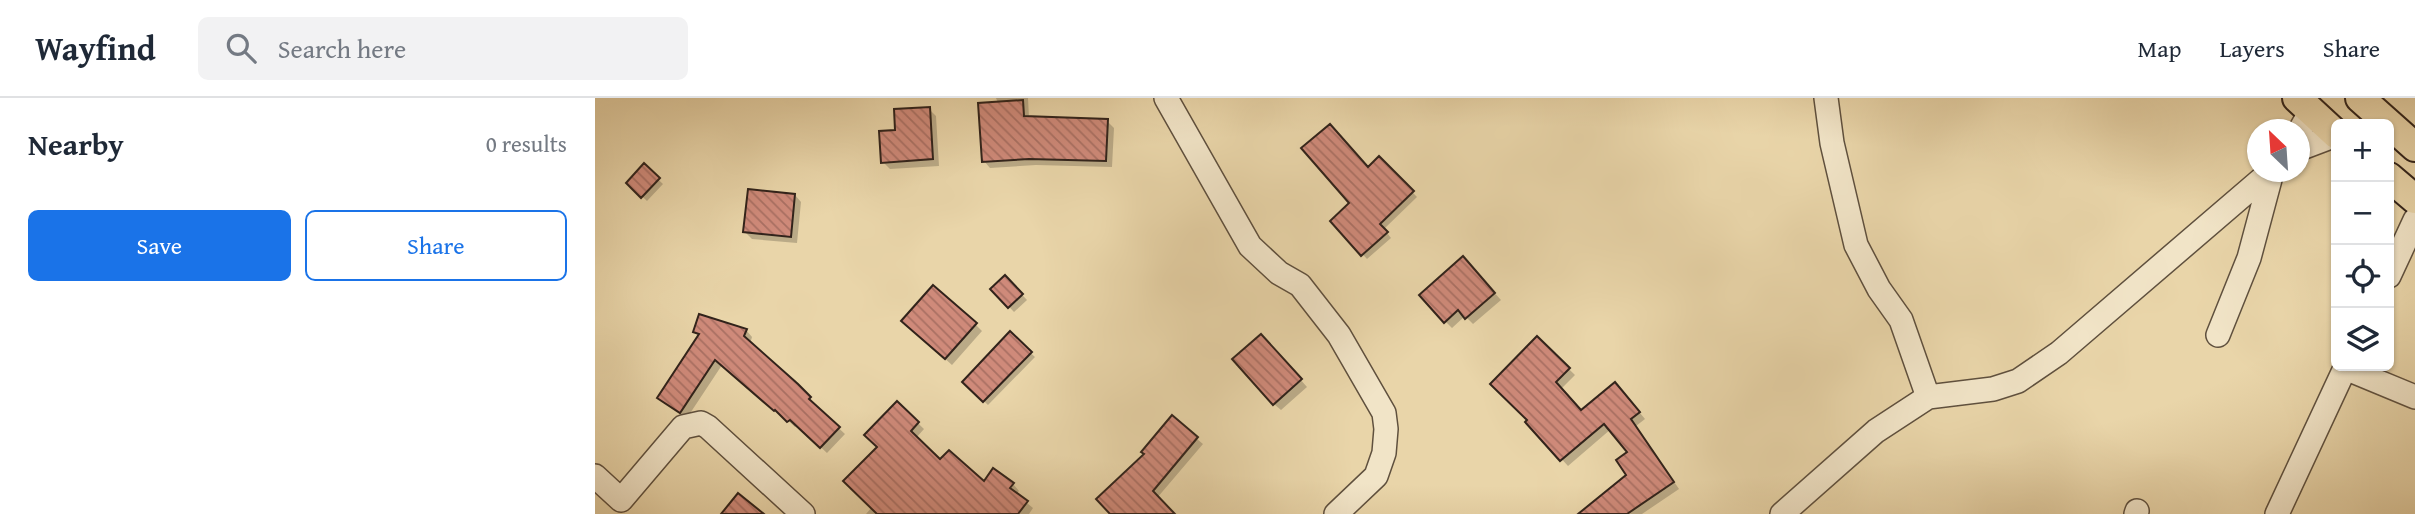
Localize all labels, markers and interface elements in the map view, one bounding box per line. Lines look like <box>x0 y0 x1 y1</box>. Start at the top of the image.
search box <box>198 17 688 80</box>
text: Wayfind <box>35 24 156 72</box>
icon: search <box>222 29 260 67</box>
text: Search here <box>278 29 406 68</box>
text: Map <box>2138 31 2181 66</box>
text: Layers <box>2219 31 2285 66</box>
text: Share <box>2323 31 2380 66</box>
north arrow <box>2247 119 2310 182</box>
map controls <box>2331 119 2394 371</box>
button: + <box>2331 119 2394 182</box>
text: Nearby <box>28 122 124 166</box>
text: 0 results <box>486 127 567 160</box>
button: − <box>2331 182 2394 245</box>
button: Save <box>28 210 291 281</box>
button: Share <box>305 210 567 281</box>
button: locate <box>2331 245 2394 308</box>
button: layers <box>2331 308 2394 371</box>

